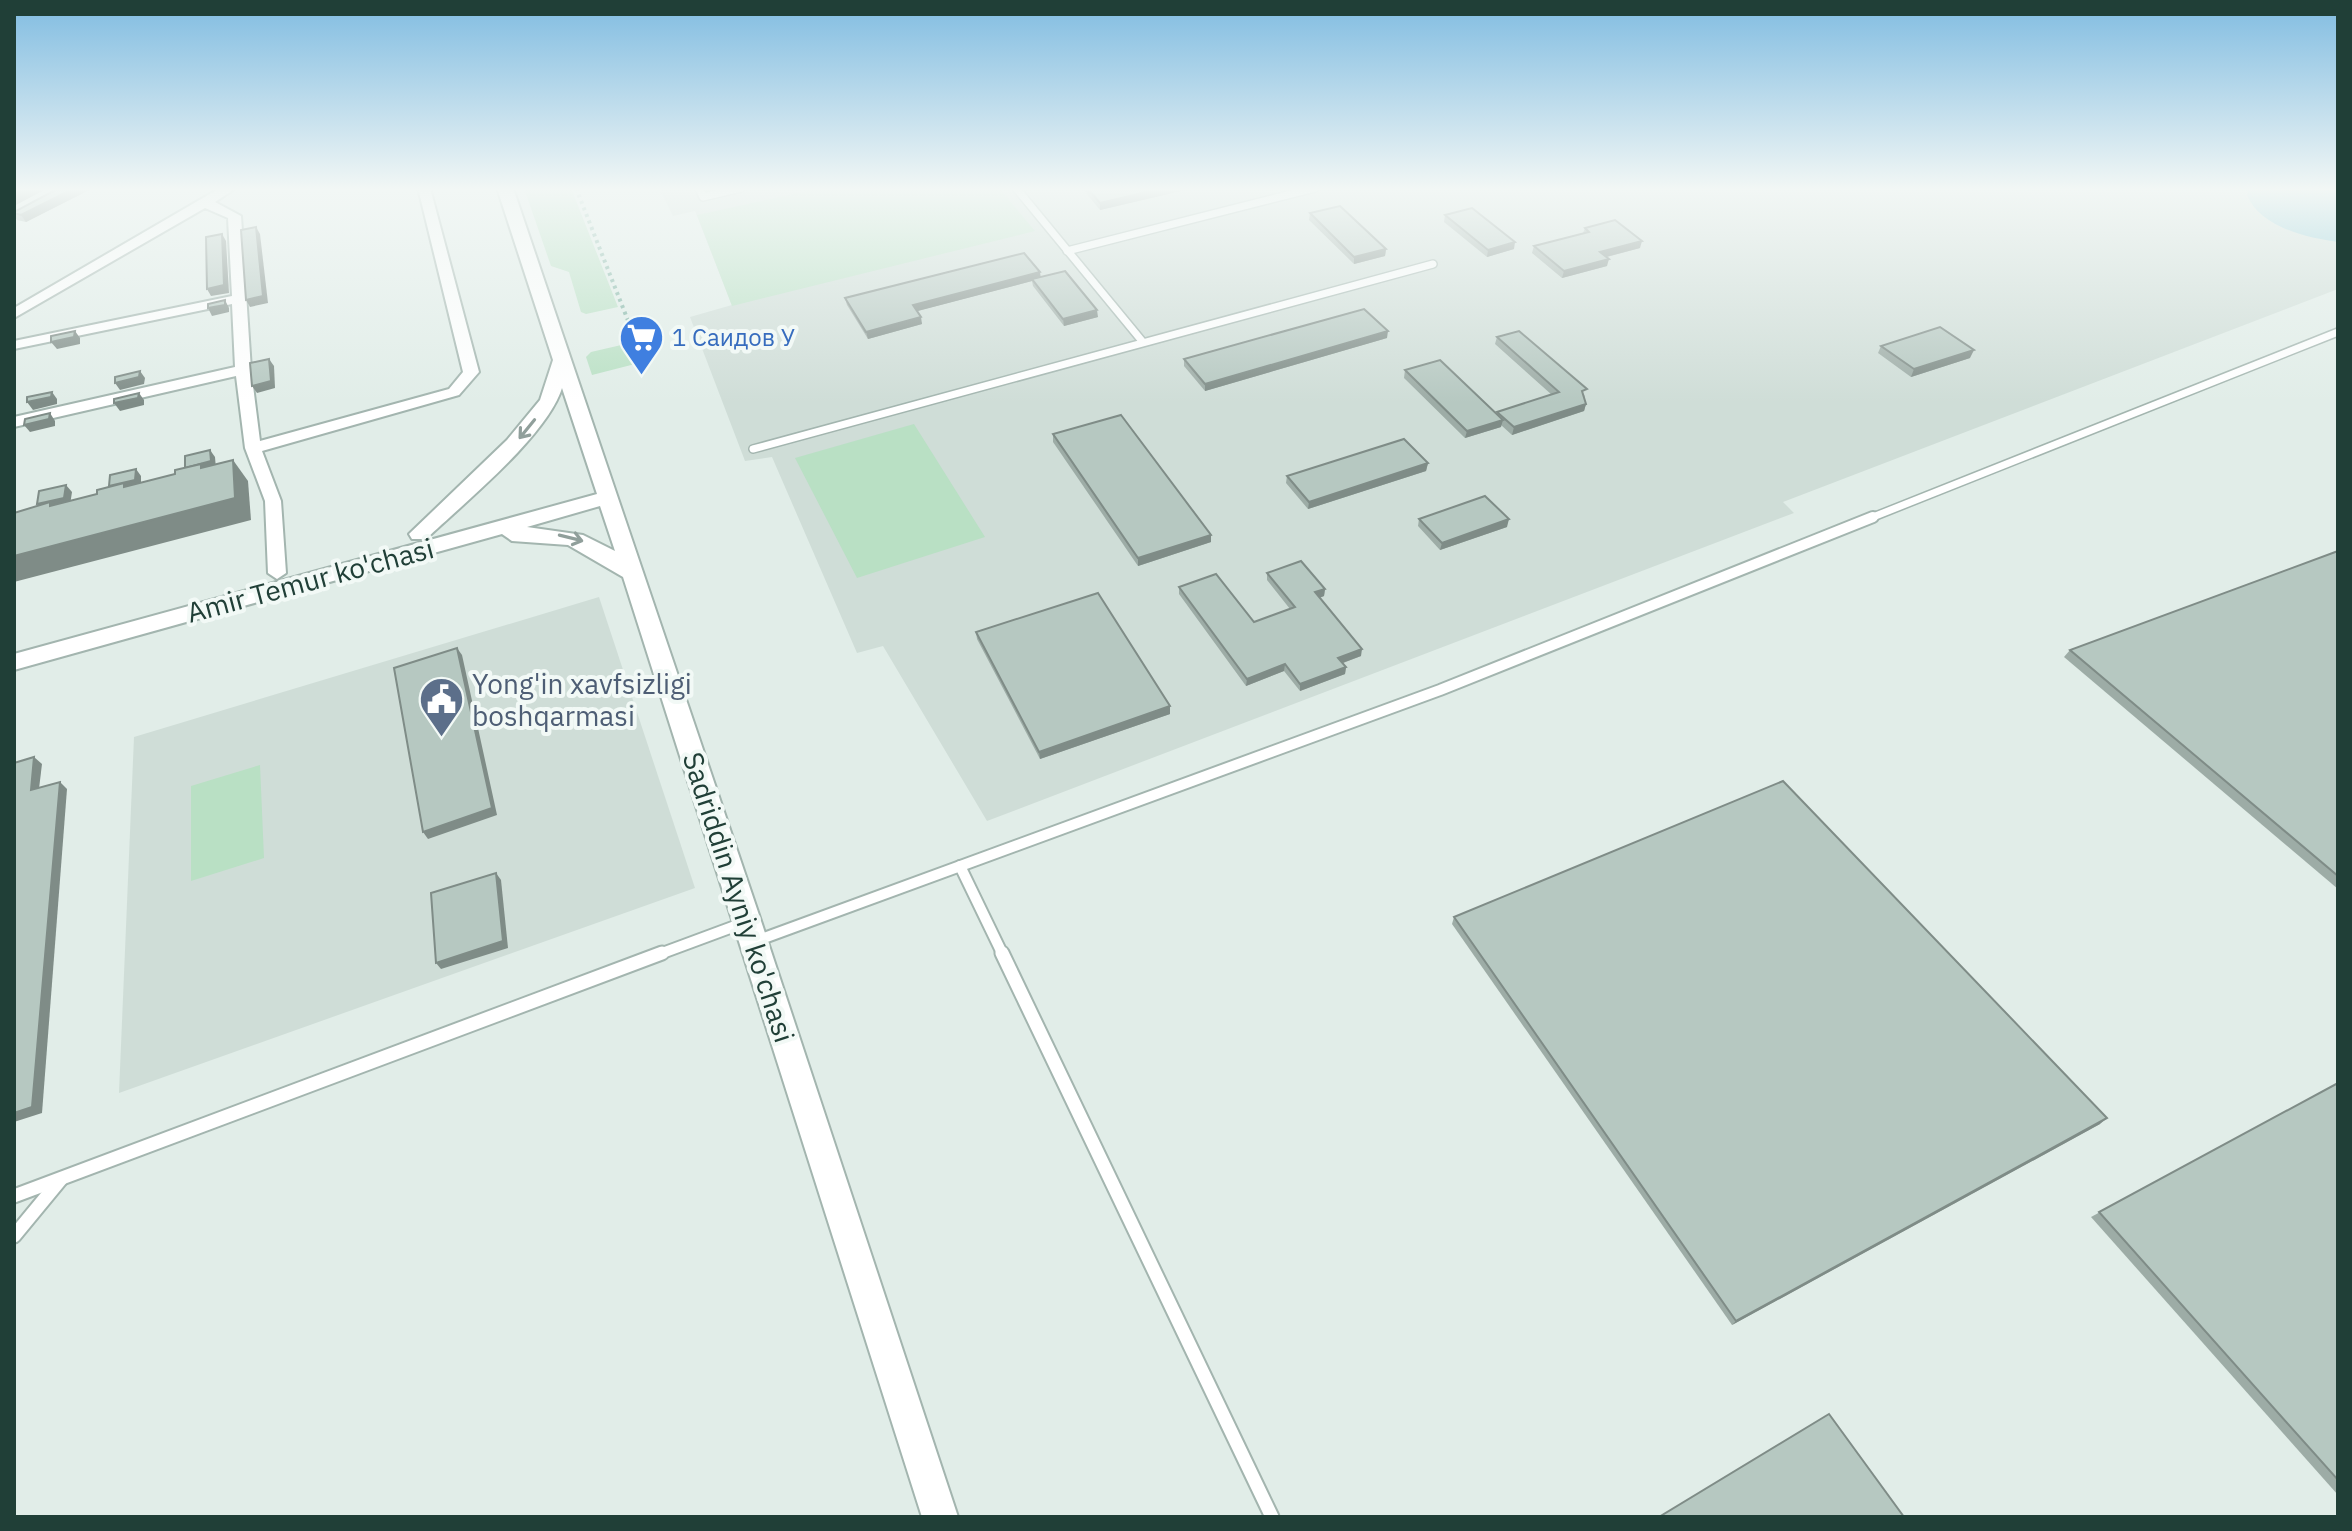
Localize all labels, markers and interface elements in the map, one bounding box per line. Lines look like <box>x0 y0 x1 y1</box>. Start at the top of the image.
supermarket icon: 1 Саидов У <box>617 313 665 376</box>
place label: 1 Саидов У <box>672 321 795 353</box>
one-way arrow <box>518 418 536 439</box>
street label: Amir Temur ko'chasi <box>182 529 438 631</box>
one-way arrow <box>558 531 584 546</box>
place label: Yong'in xavfsizligi boshqarmasi <box>472 665 692 734</box>
public building icon: Yong'in xavfsizligi boshqarmasi <box>417 675 465 738</box>
street label: Sadriddin Ayniy ko'chasi <box>675 747 803 1047</box>

